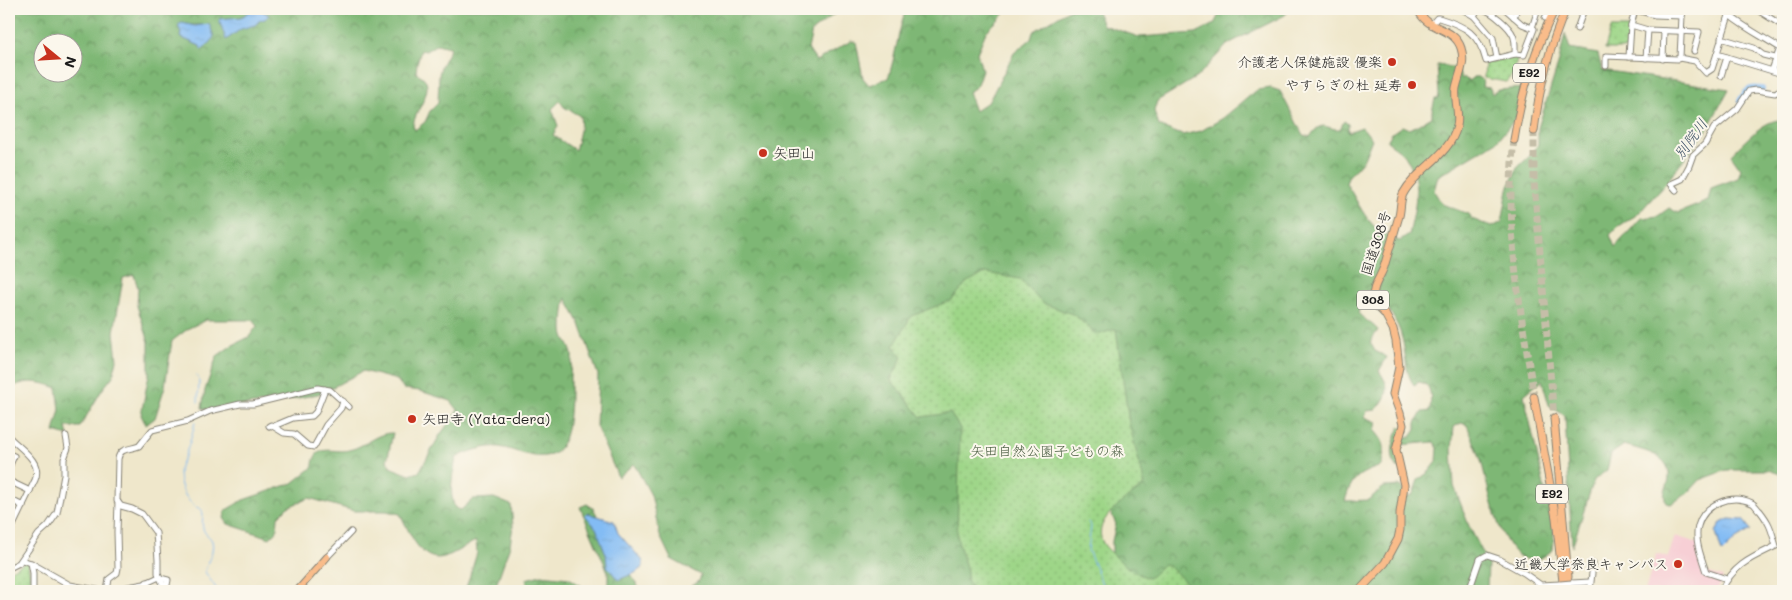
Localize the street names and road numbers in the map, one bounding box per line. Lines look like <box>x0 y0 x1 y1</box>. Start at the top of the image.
road number: E92 <box>1513 64 1545 82</box>
street label: 国道308号 <box>1356 208 1395 278</box>
road number: 308 <box>1357 290 1389 310</box>
road number: E92 <box>1536 484 1568 504</box>

